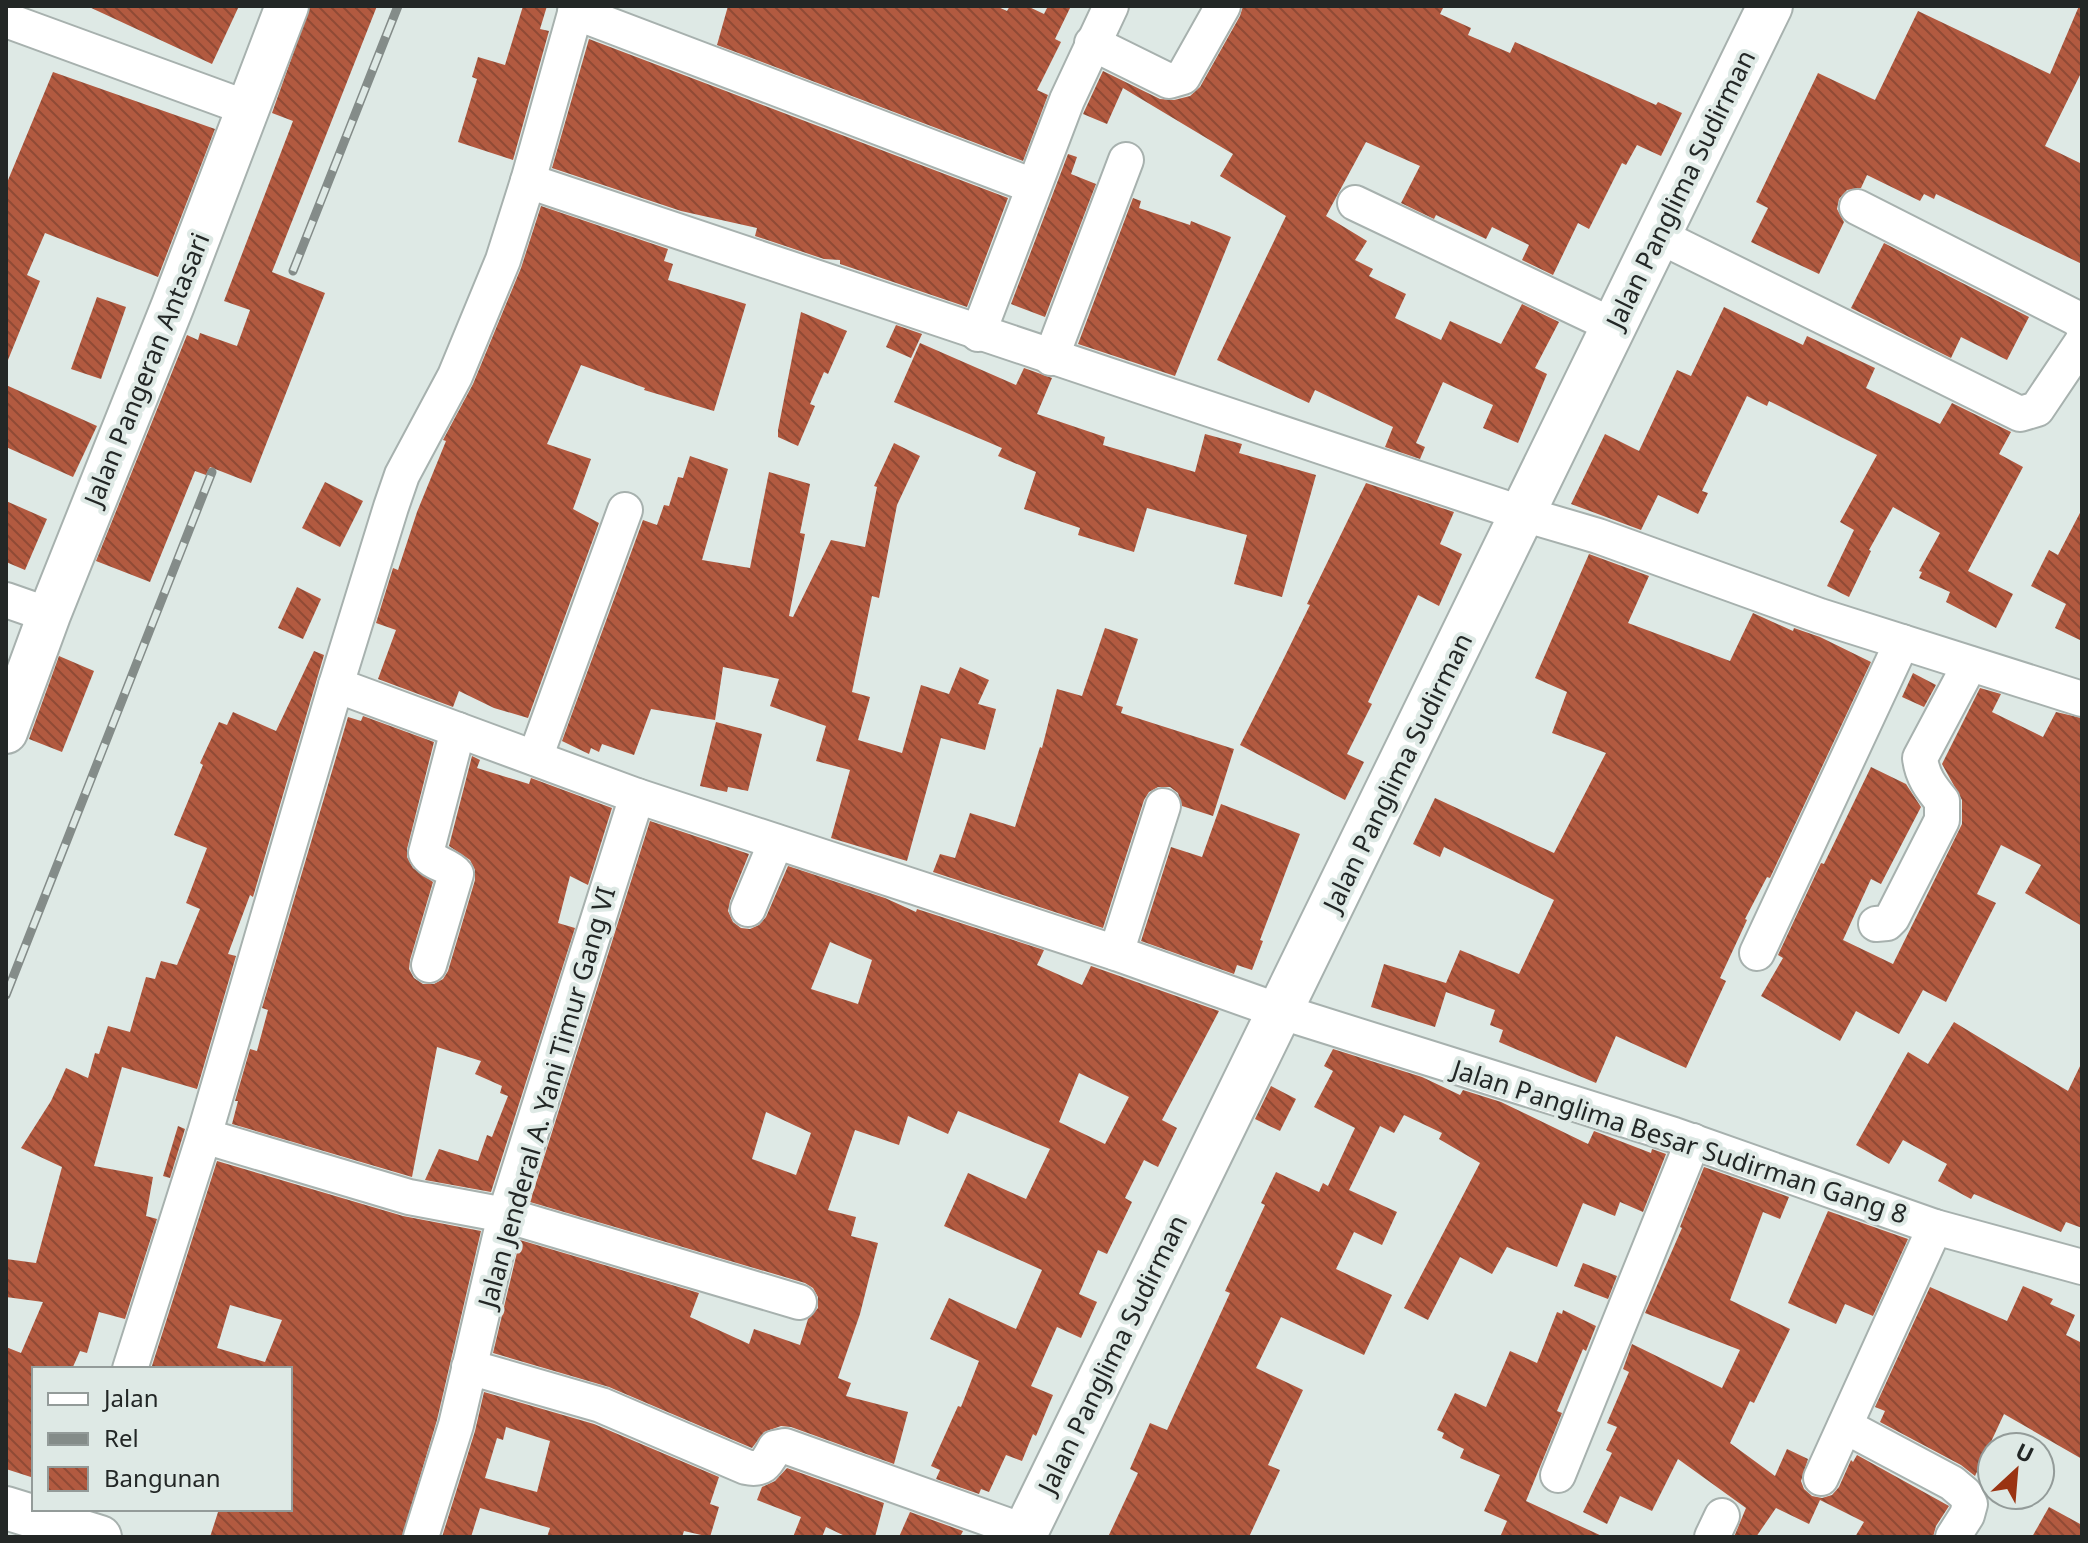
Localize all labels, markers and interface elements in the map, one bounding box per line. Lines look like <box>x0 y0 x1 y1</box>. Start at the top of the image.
street label: Jalan Panglima Sudirman <box>1595 44 1763 337</box>
street label: Jalan Pangeran Antasari <box>74 227 217 514</box>
street label: Jalan Panglima Sudirman <box>1312 627 1480 920</box>
street label: Jalan Jenderal A. Yani Timur Gang VI <box>468 882 623 1315</box>
street label: Jalan Panglima Besar Sudirman Gang 8 <box>1445 1049 1912 1232</box>
street label: Jalan Panglima Sudirman <box>1027 1209 1195 1502</box>
legend <box>32 1367 292 1511</box>
text: Jalan <box>102 1381 159 1414</box>
text: Rel <box>104 1421 139 1454</box>
north arrow <box>1976 1431 2056 1511</box>
text: U <box>2011 1435 2039 1469</box>
text: Bangunan <box>104 1461 221 1494</box>

